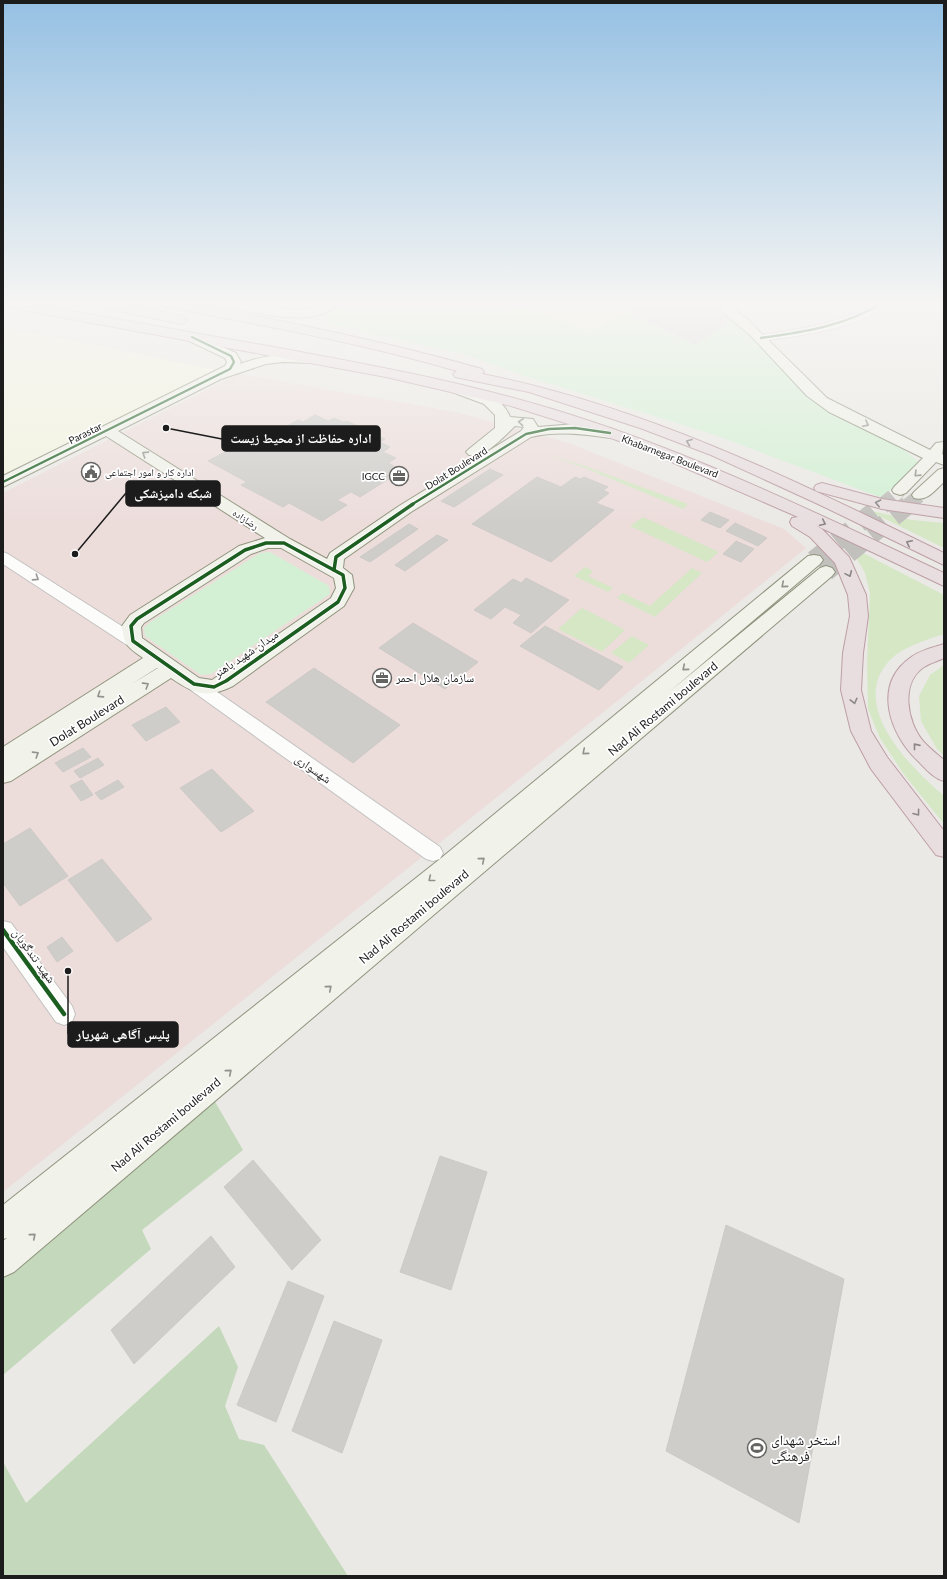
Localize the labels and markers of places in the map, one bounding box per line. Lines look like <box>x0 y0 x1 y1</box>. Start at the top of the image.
callout: اداره حفاظت از محیط زیست <box>222 426 380 451</box>
public building icon: اداره کار و امور اجتماعی <box>80 461 102 483</box>
office icon: IGCC <box>388 465 410 487</box>
place label: اداره کار و امور اجتماعی <box>105 466 194 479</box>
place label: IGCC <box>362 470 385 482</box>
callout: شبکه دامپزشکی <box>126 481 220 506</box>
office icon: سازمان هلال احمر <box>371 667 393 689</box>
place label: سازمان هلال احمر <box>395 670 474 685</box>
callout: پلیس آگاهی شهریار <box>68 1022 178 1047</box>
place label: استخر شهدای فرهنگی <box>771 1431 840 1465</box>
sports icon: استخر شهدای فرهنگی <box>746 1437 768 1459</box>

